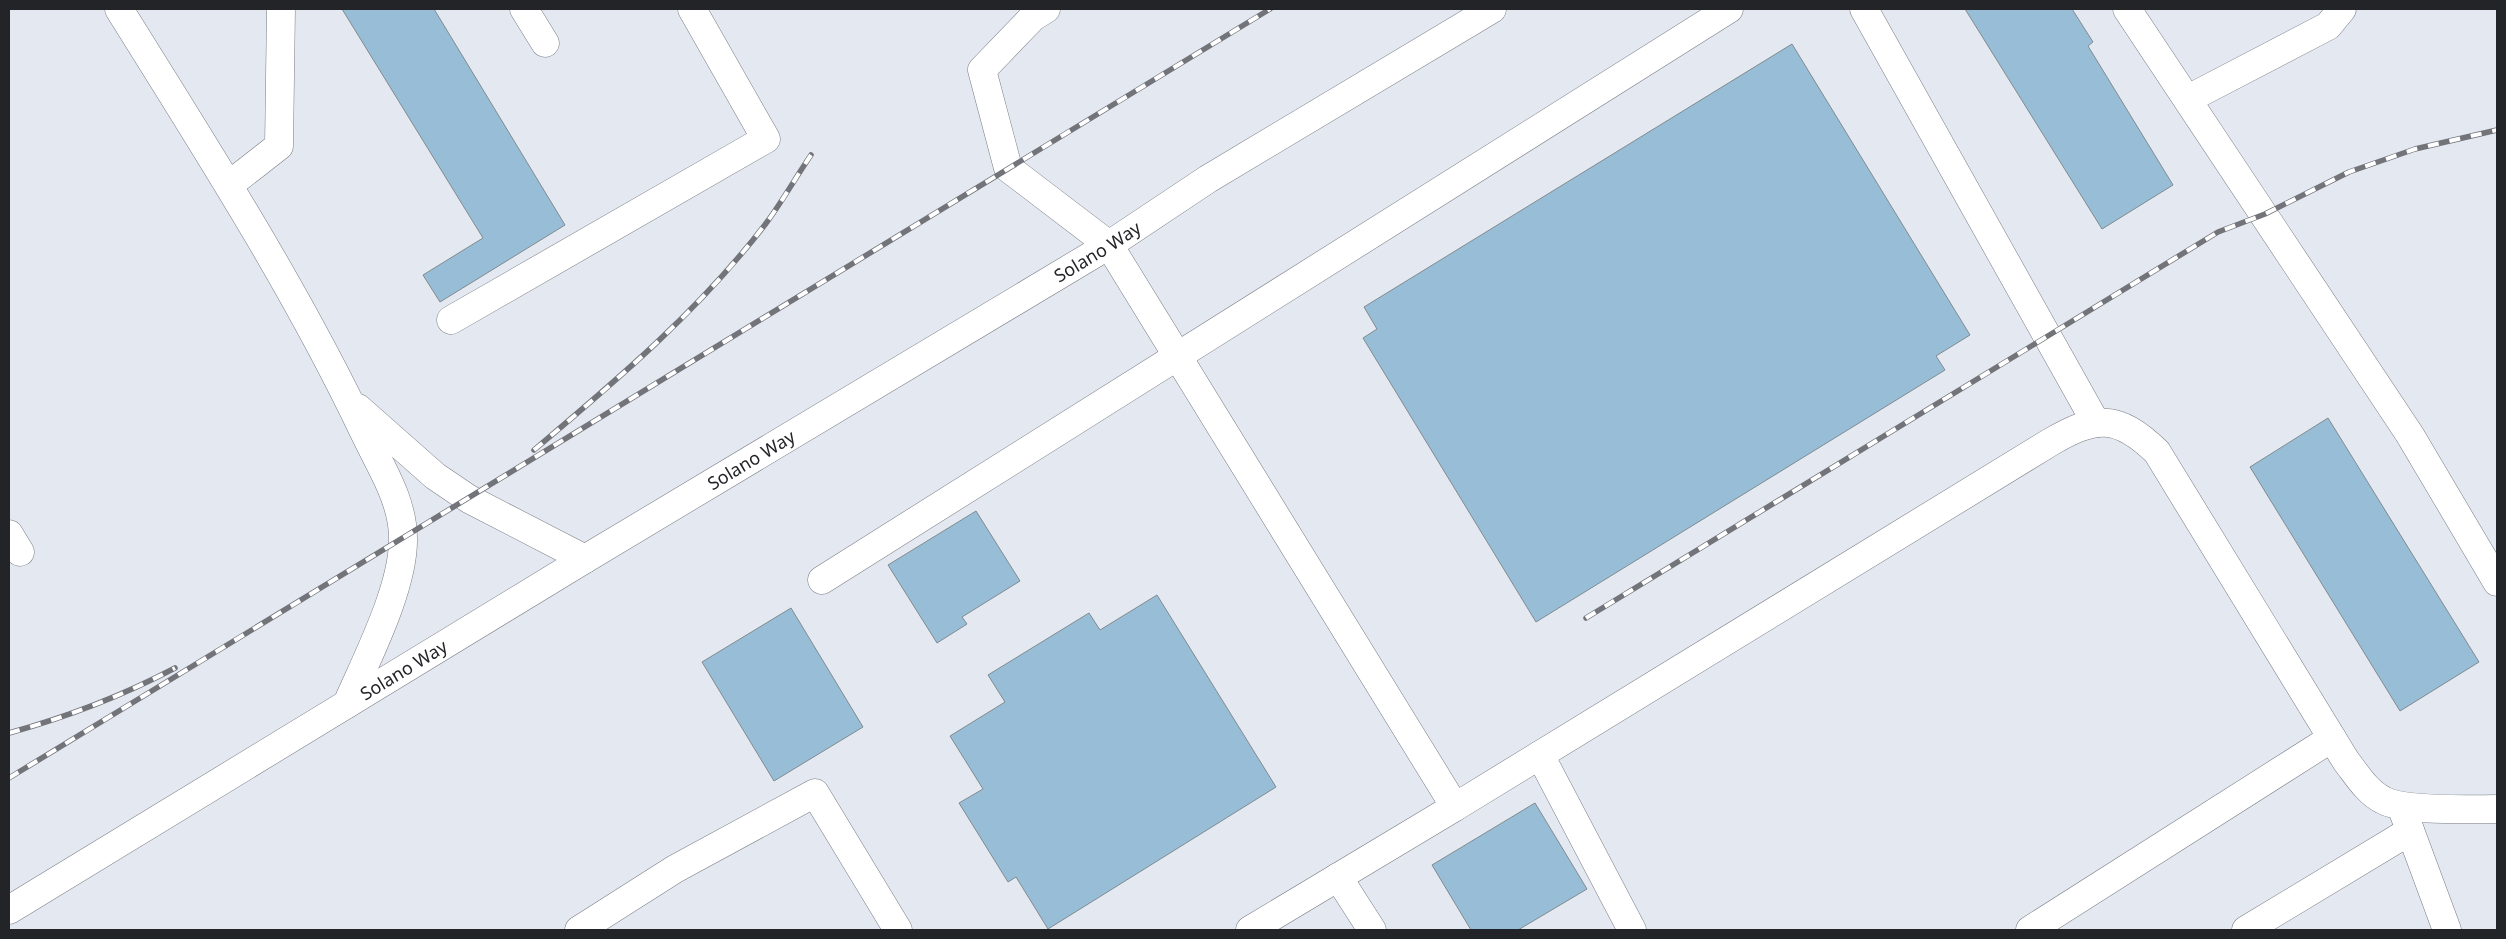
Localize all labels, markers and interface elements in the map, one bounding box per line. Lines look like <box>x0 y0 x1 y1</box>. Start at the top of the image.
street label: Solano Way <box>1049 215 1146 287</box>
street label: Solano Way <box>703 424 800 495</box>
street label: Solano Way <box>355 633 452 705</box>

